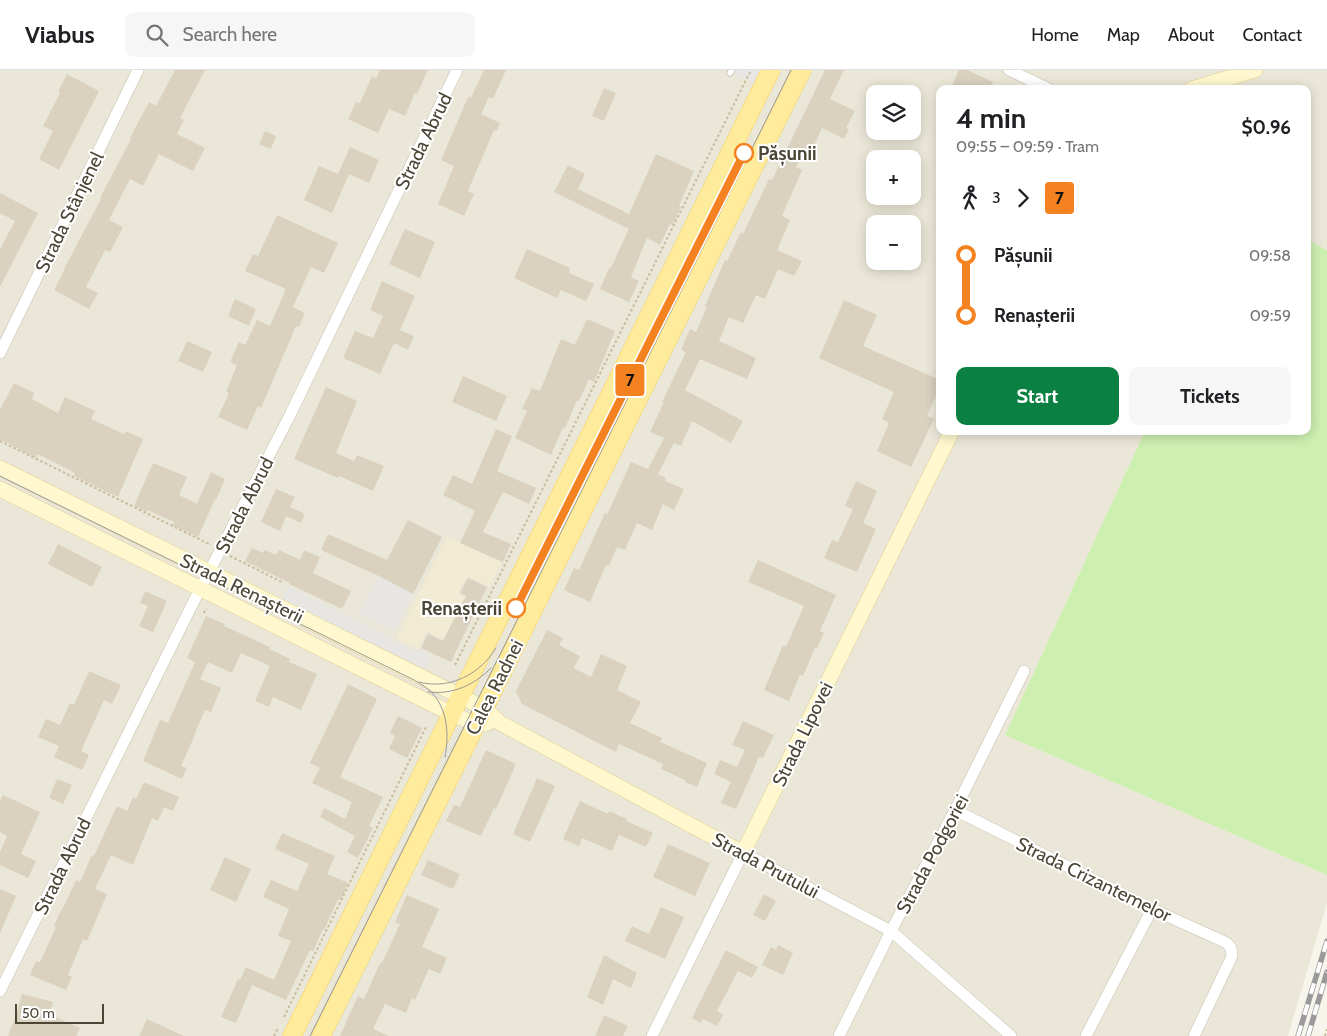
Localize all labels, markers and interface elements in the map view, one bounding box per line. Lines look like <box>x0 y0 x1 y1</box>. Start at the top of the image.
search box <box>125 12 475 57</box>
text: Viabus <box>25 20 95 49</box>
icon: search <box>143 21 171 49</box>
text: Search here <box>183 23 277 46</box>
text: Home <box>1031 24 1079 46</box>
text: Map <box>1107 24 1140 46</box>
text: About <box>1168 24 1214 46</box>
text: Contact <box>1242 24 1302 46</box>
map controls <box>866 85 921 270</box>
button: layers <box>866 85 921 140</box>
street label: Strada Abrud <box>390 89 457 193</box>
text: 4 min <box>956 101 1026 135</box>
text: $0.96 <box>1241 116 1291 139</box>
text: 09:55 – 09:59 · Tram <box>956 137 1099 156</box>
place label: Pășunii <box>758 142 817 166</box>
marker: Pășunii <box>734 143 754 163</box>
street label: Strada Stânjenel <box>30 148 109 276</box>
button: + <box>866 150 921 205</box>
icon: walk <box>956 184 984 212</box>
icon: forward <box>1009 184 1037 212</box>
text: 7 <box>1055 187 1064 209</box>
text: 3 <box>992 188 1001 207</box>
button: − <box>866 215 921 270</box>
text: Pășunii <box>994 244 1053 267</box>
text: 09:58 <box>1249 246 1291 265</box>
text: Renașterii <box>994 304 1075 327</box>
text: 09:59 <box>1250 306 1291 325</box>
line badge: 7 <box>614 364 646 396</box>
button: Start <box>956 367 1119 425</box>
button: Tickets <box>1129 367 1291 425</box>
text: 7 <box>625 369 635 391</box>
street label: Strada Abrud <box>210 453 279 557</box>
street label: Strada Renașterii <box>176 549 307 629</box>
place label: Renașterii <box>421 597 502 621</box>
marker: Renașterii <box>506 598 526 618</box>
street label: Calea Radnei <box>461 636 528 739</box>
street label: Strada Lipovei <box>767 678 838 790</box>
street label: Strada Podgoriei <box>891 791 973 918</box>
street label: Strada Abrud <box>29 814 96 918</box>
street label: Strada Prutului <box>708 828 823 903</box>
street label: Strada Crizantemelor <box>1013 832 1175 927</box>
scale bar <box>15 1001 104 1024</box>
text: 50 m <box>22 1004 55 1022</box>

